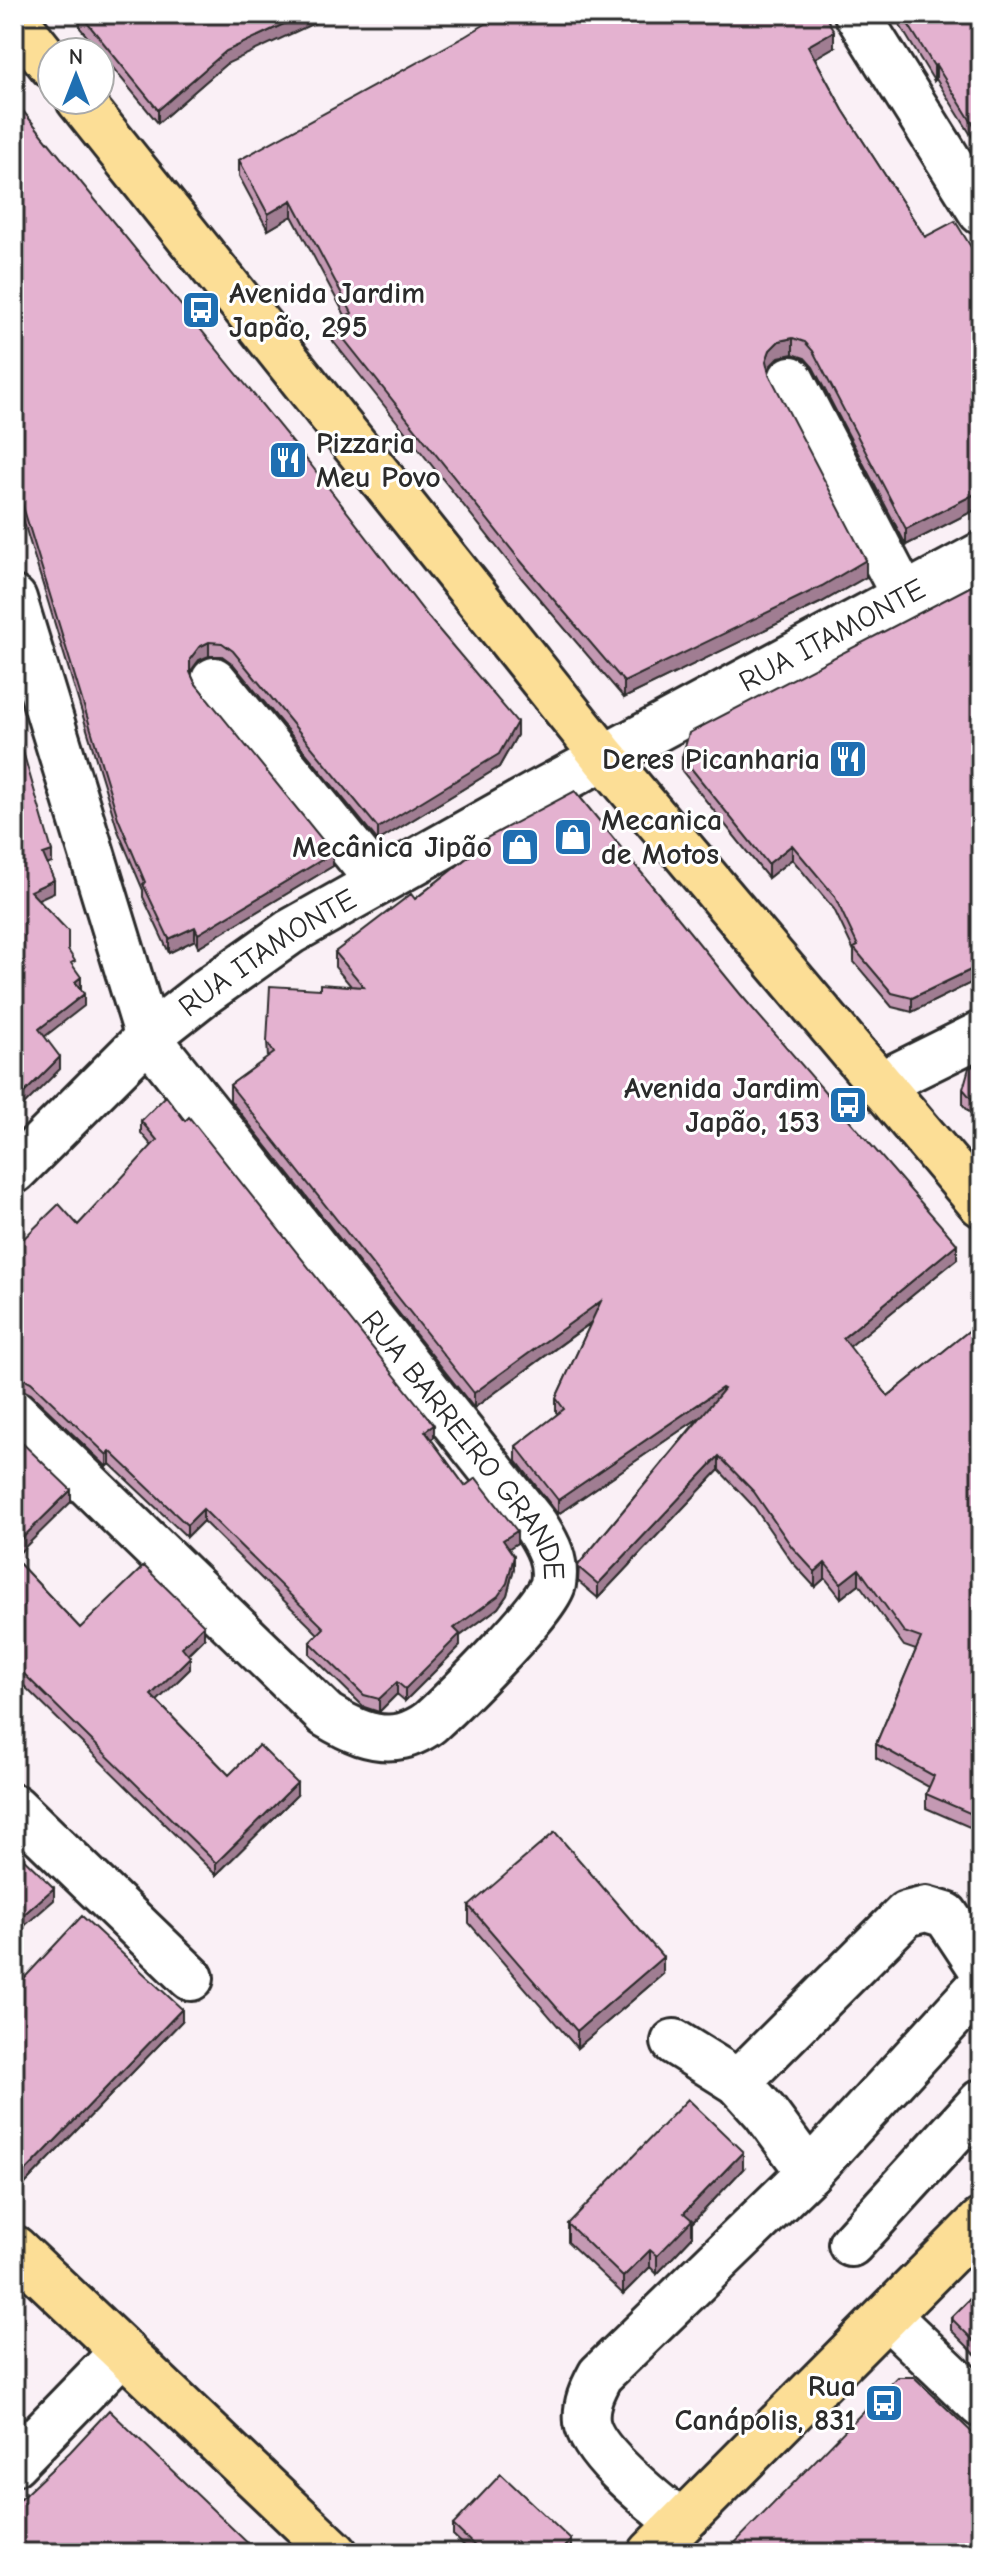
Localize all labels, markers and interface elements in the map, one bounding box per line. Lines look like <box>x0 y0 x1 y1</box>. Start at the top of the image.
north arrow <box>36 36 116 116</box>
text: N <box>69 44 83 70</box>
place label: Avenida Jardim Japão, 295 <box>229 276 425 345</box>
bus stop icon: Avenida Jardim Japão, 295 <box>180 289 222 331</box>
place label: Pizzaria Meu Povo <box>316 426 441 495</box>
restaurant icon: Pizzaria Meu Povo <box>267 439 309 481</box>
street label: RUA ITAMONTE <box>733 571 931 700</box>
restaurant icon: Deres Picanharia <box>827 738 869 780</box>
place label: Deres Picanharia <box>602 742 820 777</box>
place label: Mecanica de Motos <box>601 803 722 872</box>
shop icon: Mecanica de Motos <box>552 816 594 858</box>
shop icon: Mecânica Jipão <box>499 826 541 868</box>
place label: Mecânica Jipão <box>292 830 492 865</box>
street label: RUA ITAMONTE <box>172 882 362 1024</box>
place label: Avenida Jardim Japão, 153 <box>624 1071 820 1140</box>
bus stop icon: Avenida Jardim Japão, 153 <box>827 1084 869 1126</box>
street label: RUA BARREIRO GRANDE <box>354 1304 571 1580</box>
place label: Rua Canápolis, 831 <box>675 2369 856 2438</box>
bus stop icon: Rua Canápolis, 831 <box>863 2382 905 2424</box>

